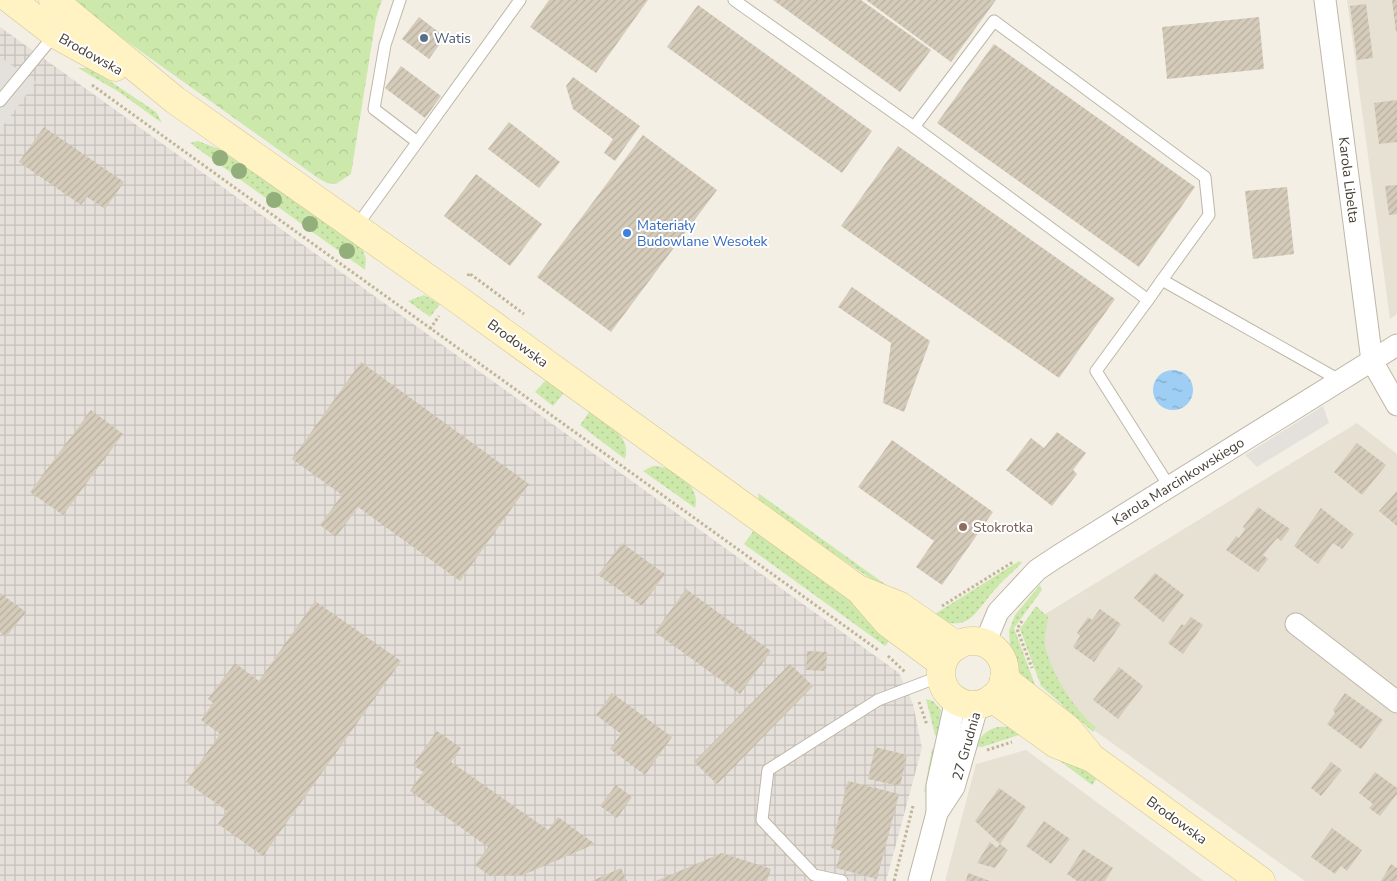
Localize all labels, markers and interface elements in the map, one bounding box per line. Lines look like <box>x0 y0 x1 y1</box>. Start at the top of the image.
street label: Brodowska <box>55 29 126 80</box>
place label: Watis <box>434 29 471 48</box>
marker: Watis <box>418 32 430 44</box>
street label: Karola Libelta <box>1334 136 1363 224</box>
place label: Materiały Budowlane Wesołek <box>637 216 769 251</box>
marker: Materiały Budowlane Wesołek <box>621 227 633 239</box>
street label: Brodowska <box>484 315 552 372</box>
street label: Karola Marcinkowskiego <box>1109 433 1248 530</box>
place label: Stokrotka <box>973 518 1033 537</box>
marker: Stokrotka <box>957 521 969 533</box>
street label: 27 Grudnia <box>948 710 985 783</box>
street label: Brodowska <box>1143 792 1211 849</box>

